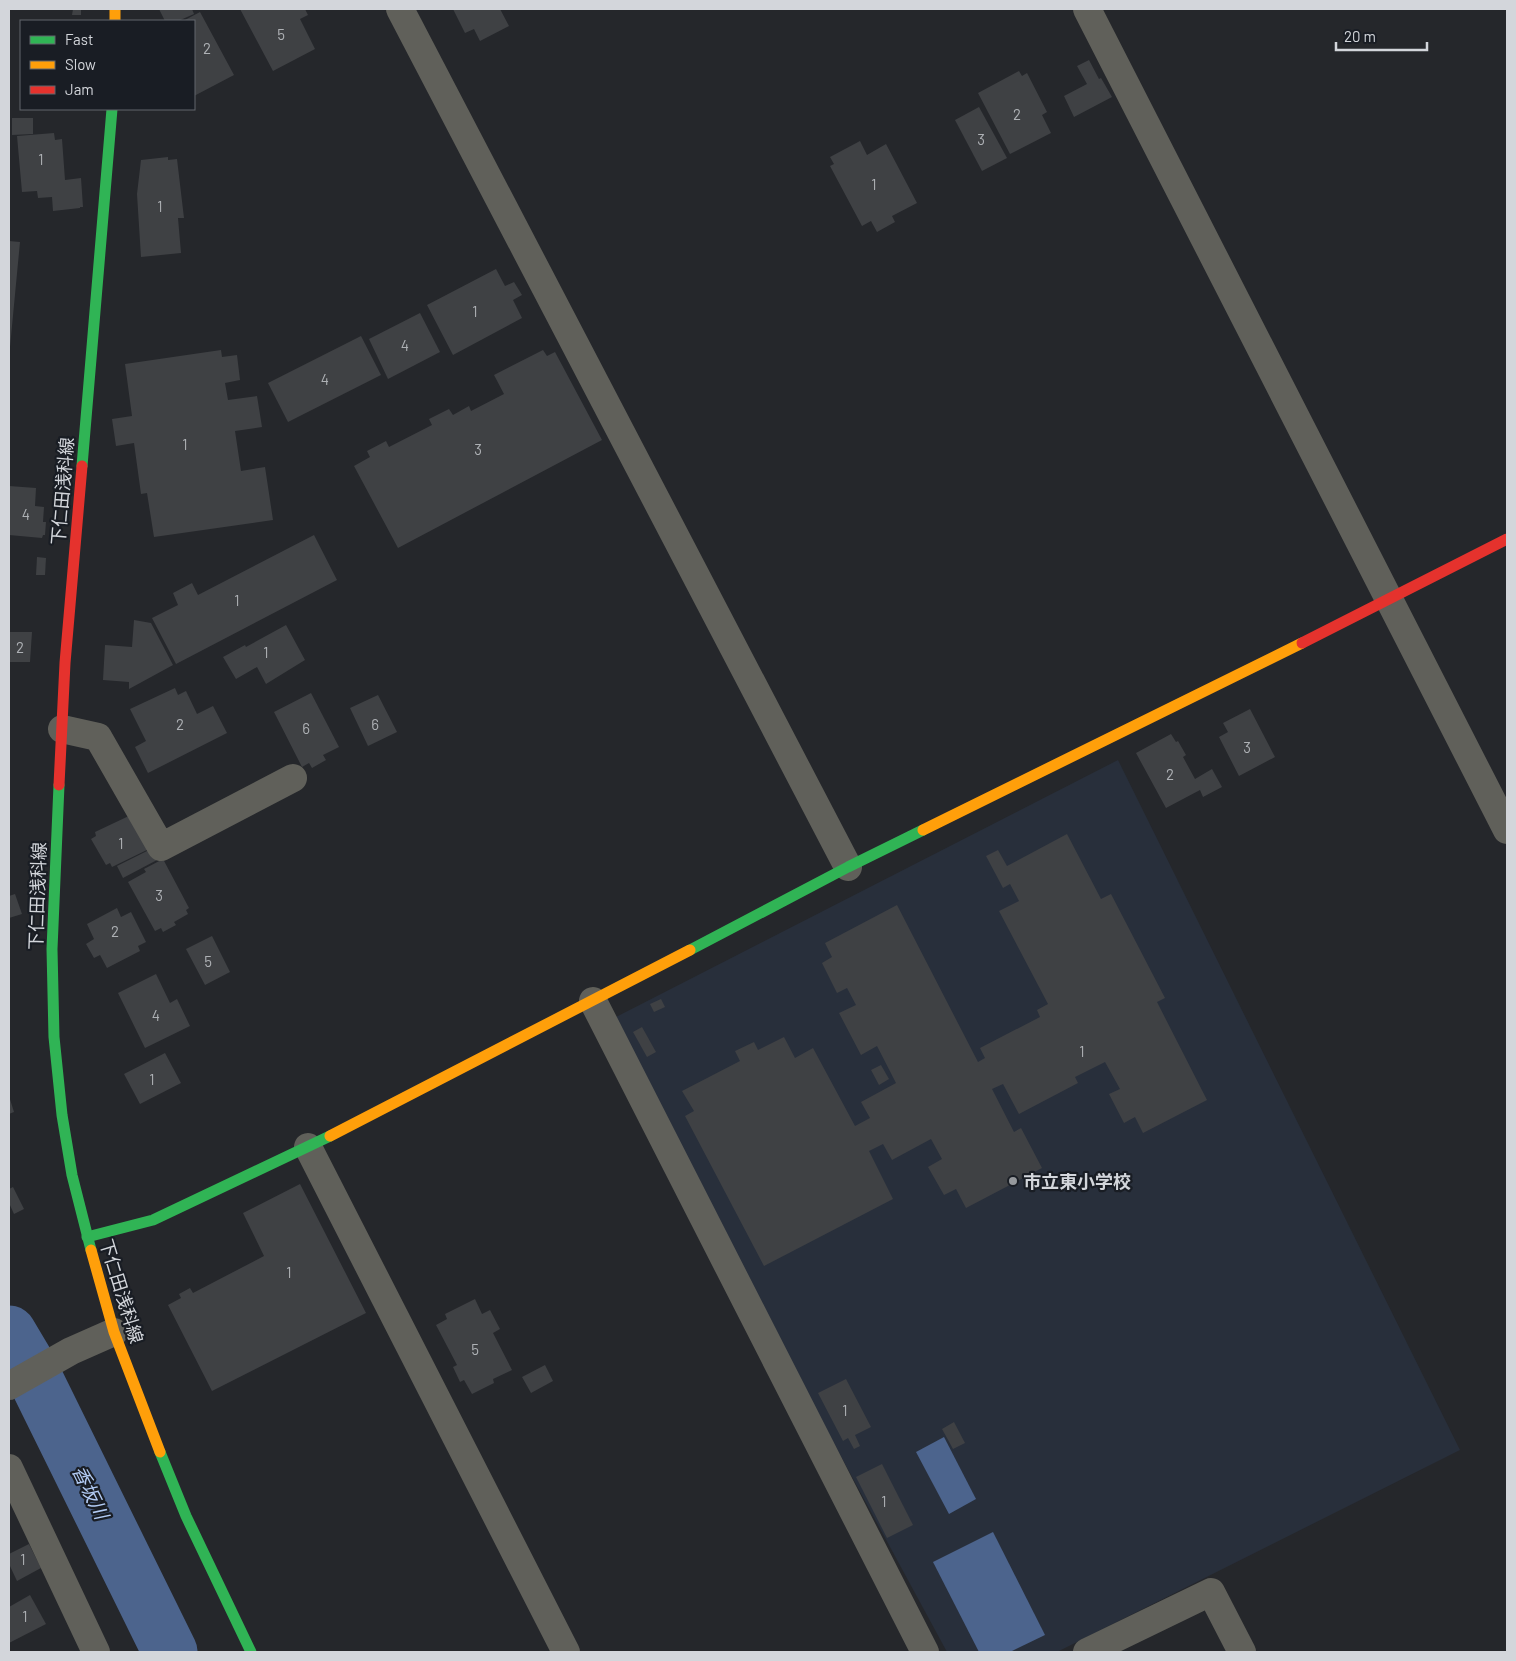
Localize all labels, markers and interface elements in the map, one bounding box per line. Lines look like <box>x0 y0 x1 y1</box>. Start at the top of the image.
legend <box>20 20 195 110</box>
scale bar <box>1336 20 1427 52</box>
house number: 5 <box>277 25 285 43</box>
text: 20 m <box>1344 27 1376 45</box>
text: Fast <box>65 30 93 48</box>
house number: 2 <box>203 39 211 57</box>
text: Slow <box>65 55 96 73</box>
text: Jam <box>65 80 94 98</box>
house number: 2 <box>1013 105 1021 123</box>
house number: 3 <box>977 130 985 148</box>
house number: 1 <box>38 150 44 168</box>
house number: 1 <box>871 175 877 193</box>
house number: 1 <box>157 197 163 215</box>
house number: 1 <box>472 302 478 320</box>
house number: 4 <box>401 336 409 354</box>
house number: 4 <box>321 370 329 388</box>
house number: 1 <box>182 435 188 453</box>
street label: 下仁田浅科線 <box>46 436 78 546</box>
house number: 3 <box>474 440 482 458</box>
house number: 4 <box>22 505 30 523</box>
house number: 1 <box>234 591 240 609</box>
house number: 2 <box>16 638 24 656</box>
house number: 1 <box>263 643 269 661</box>
house number: 2 <box>176 715 184 733</box>
house number: 6 <box>371 715 379 733</box>
house number: 6 <box>302 719 310 737</box>
house number: 3 <box>1243 738 1251 756</box>
house number: 2 <box>1166 765 1174 783</box>
house number: 1 <box>118 834 124 852</box>
street label: 下仁田浅科線 <box>24 842 50 950</box>
house number: 3 <box>155 886 163 904</box>
house number: 2 <box>111 922 119 940</box>
house number: 5 <box>204 952 212 970</box>
house number: 4 <box>152 1006 160 1024</box>
house number: 1 <box>1079 1042 1085 1060</box>
house number: 1 <box>149 1070 155 1088</box>
place label: 市立東小学校 <box>1023 1170 1131 1192</box>
marker: 市立東小学校 <box>1007 1175 1019 1187</box>
street label: 下仁田浅科線 <box>96 1236 148 1346</box>
house number: 1 <box>286 1263 292 1281</box>
house number: 5 <box>471 1340 479 1358</box>
house number: 1 <box>842 1401 848 1419</box>
water label: 香坂川 <box>68 1461 115 1524</box>
house number: 1 <box>881 1492 887 1510</box>
house number: 1 <box>20 1550 26 1568</box>
house number: 1 <box>22 1607 28 1625</box>

